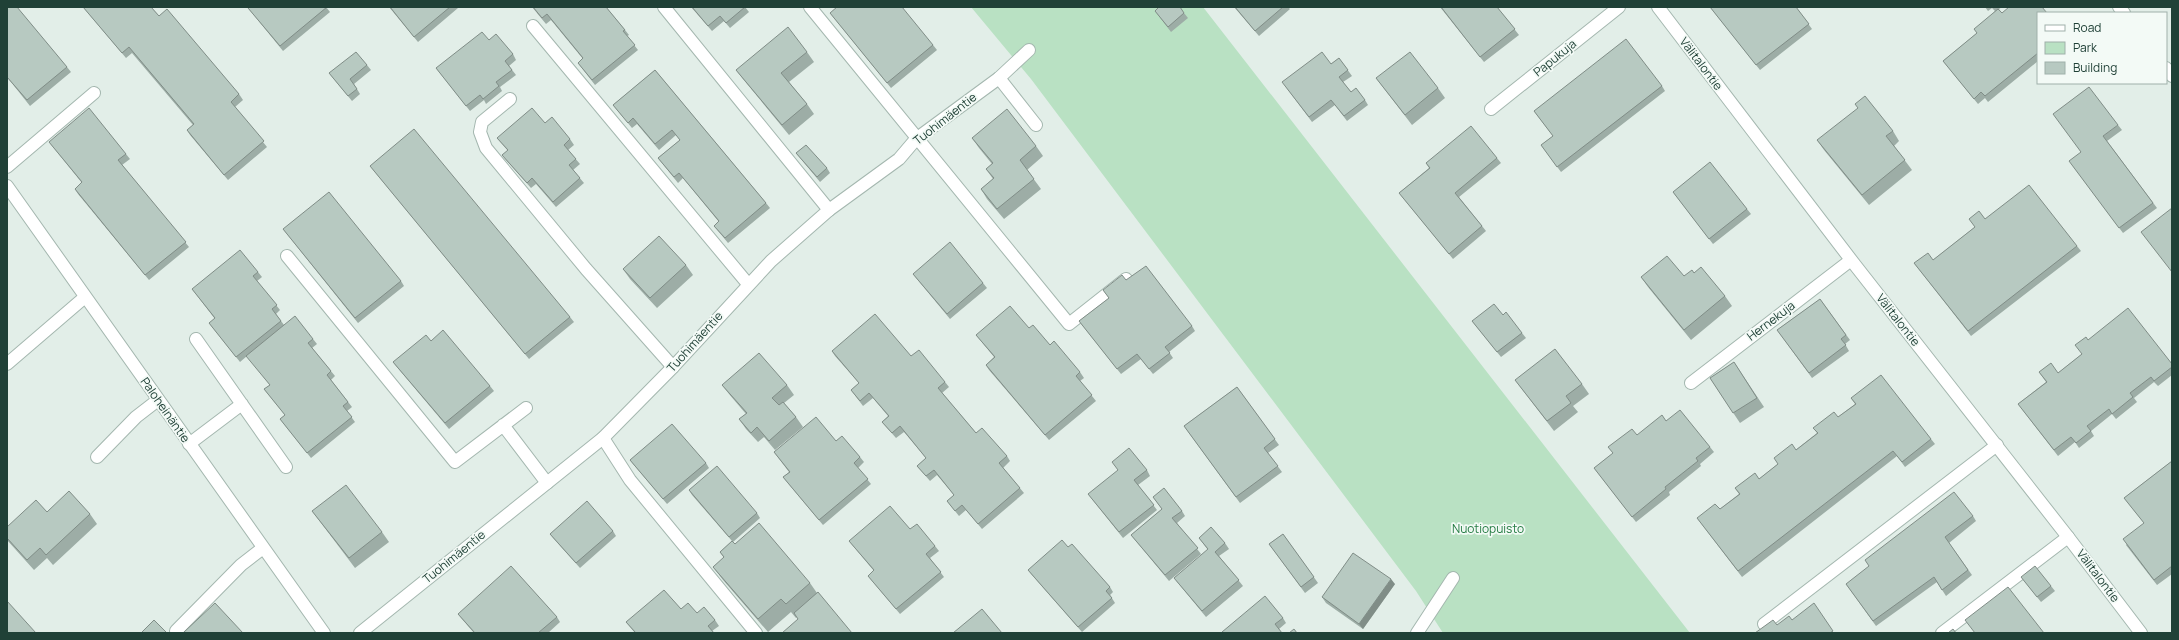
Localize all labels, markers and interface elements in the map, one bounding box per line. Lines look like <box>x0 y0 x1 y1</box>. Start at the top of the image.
legend <box>2037 12 2167 84</box>
text: Road <box>2073 19 2101 36</box>
street label: Välitalontie <box>1676 34 1727 94</box>
street label: Papukuja <box>1530 35 1580 80</box>
text: Park <box>2073 39 2098 56</box>
text: Building <box>2073 59 2117 76</box>
street label: Tuohimäentie <box>909 88 980 149</box>
street label: Välitalontie <box>1873 290 1924 349</box>
street label: Hernekuja <box>1743 297 1798 344</box>
street label: Tuohimäentie <box>663 308 726 376</box>
street label: Paloheinäntie <box>137 374 194 446</box>
park label: Nuotiopuisto <box>1452 520 1524 537</box>
street label: Tuohimäentie <box>419 526 489 587</box>
street label: Välitalontie <box>2073 546 2124 606</box>

